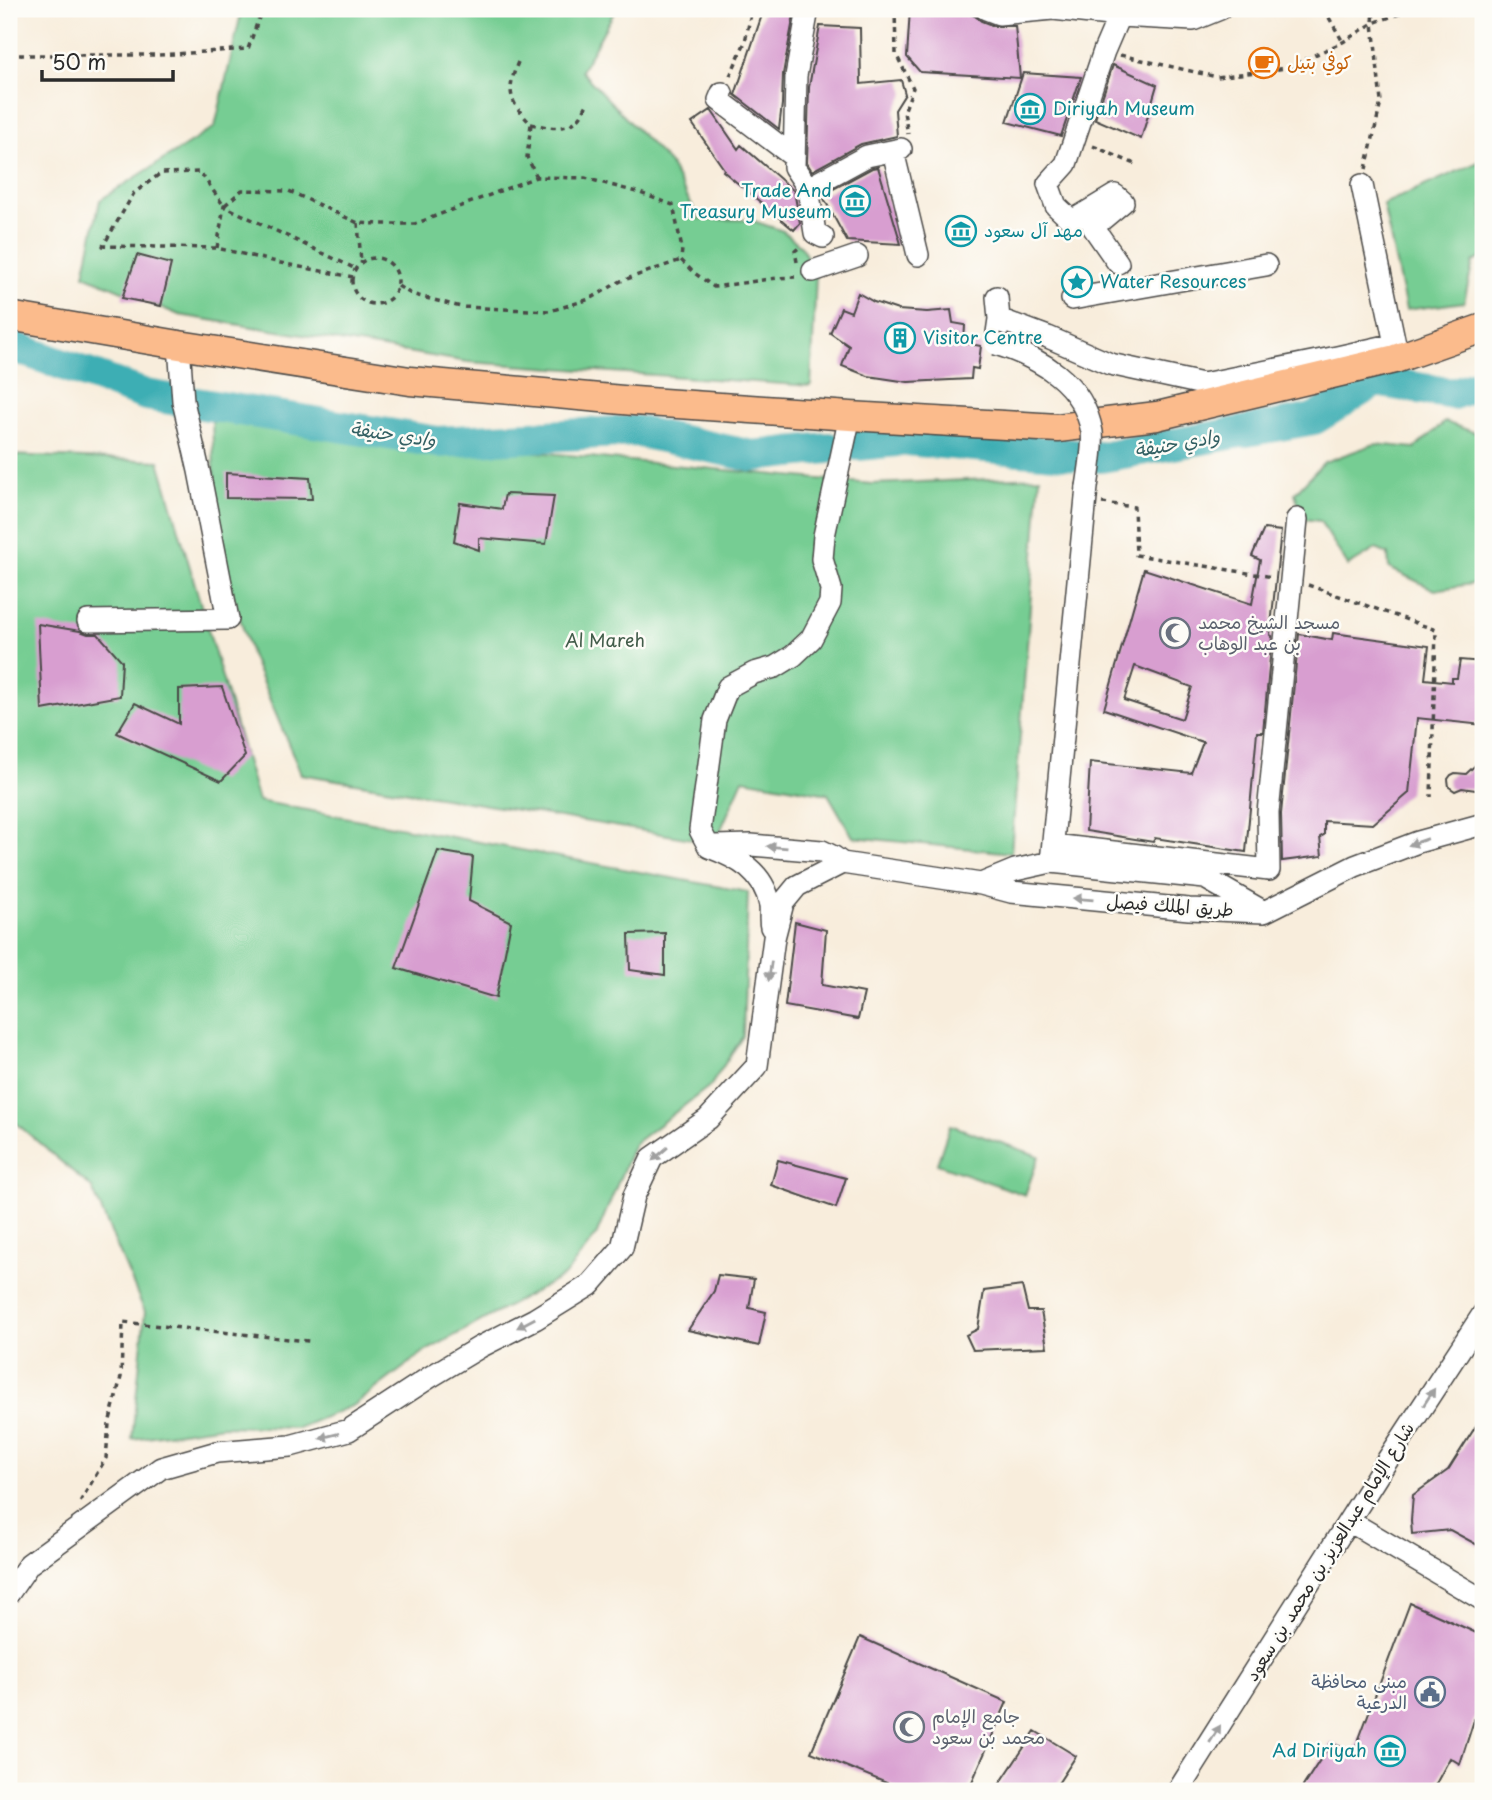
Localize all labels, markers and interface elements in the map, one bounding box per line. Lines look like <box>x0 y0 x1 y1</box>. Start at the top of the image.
scale bar <box>42 38 173 82</box>
text: 50 m <box>52 45 106 77</box>
cafe icon: كوفي بتيل <box>1247 46 1281 80</box>
place label: كوفي بتيل <box>1287 48 1352 76</box>
museum icon: Diriyah Museum <box>1013 92 1047 126</box>
place label: Diriyah Museum <box>1053 94 1195 121</box>
place label: Trade And Treasury Museum <box>679 176 832 224</box>
museum icon: Trade And Treasury Museum <box>838 184 872 218</box>
museum icon: مهد آل سعود <box>944 214 978 248</box>
place label: مهد آل سعود <box>984 216 1083 243</box>
place icon: Water Resources <box>1060 265 1094 299</box>
place label: Water Resources <box>1100 267 1246 294</box>
building icon: Visitor Centre <box>883 321 917 355</box>
place label: Visitor Centre <box>923 323 1043 350</box>
water label: وادي حنيفة <box>348 413 438 454</box>
water label: وادي حنيفة <box>1132 421 1222 464</box>
place label: مسجد الشيخ محمد بن عبد الوهاب <box>1198 608 1340 656</box>
mosque icon: مسجد الشيخ محمد بن عبد الوهاب <box>1158 616 1192 650</box>
park label: Al Mareh <box>565 626 645 653</box>
one-way arrow <box>1407 838 1428 848</box>
one-way arrow <box>766 841 788 852</box>
street label: طريق الملك فيصل <box>1106 887 1235 922</box>
one-way arrow <box>1072 893 1094 904</box>
one-way arrow <box>764 960 775 982</box>
one-way arrow <box>651 1146 669 1161</box>
one-way arrow <box>516 1317 536 1329</box>
one-way arrow <box>1422 1388 1436 1406</box>
street label: شارع الإمام عبدالعزيز بن محمد بن سعود <box>1238 1416 1422 1687</box>
one-way arrow <box>318 1431 339 1441</box>
place label: مبنى محافظة الدرعية <box>1311 1667 1407 1715</box>
public building icon: مبنى محافظة الدرعية <box>1413 1675 1447 1709</box>
place label: جامع الإمام محمد بن سعود <box>932 1702 1045 1750</box>
mosque icon: جامع الإمام محمد بن سعود <box>892 1710 926 1744</box>
one-way arrow <box>1208 1724 1221 1743</box>
museum icon: Ad Diriyah <box>1373 1734 1407 1768</box>
place label: Ad Diriyah <box>1272 1736 1367 1763</box>

